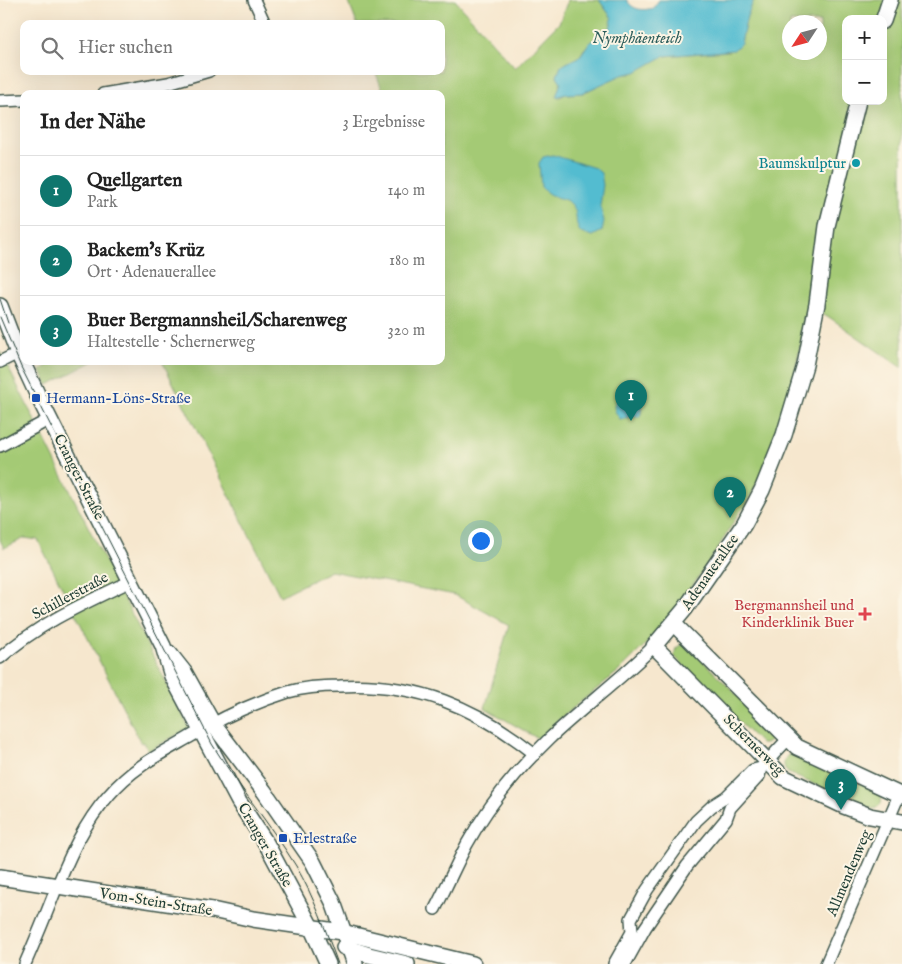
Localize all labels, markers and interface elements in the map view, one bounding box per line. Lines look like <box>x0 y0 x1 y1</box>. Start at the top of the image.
north arrow <box>782 15 827 60</box>
map controls <box>842 15 887 105</box>
button: + <box>842 15 887 60</box>
search box <box>20 20 445 75</box>
water label: Nymphäenteich <box>592 29 682 49</box>
icon: search <box>38 34 66 62</box>
text: Hier suchen <box>78 36 173 60</box>
button: − <box>842 60 887 105</box>
text: In der Nähe <box>40 109 146 136</box>
text: 3 Ergebnisse <box>343 113 425 133</box>
place label: Baumskulptur <box>758 154 846 173</box>
marker: Baumskulptur <box>850 157 862 169</box>
text: Quellgarten <box>87 169 182 193</box>
text: 1 <box>53 181 59 201</box>
text: 140 m <box>387 181 425 201</box>
text: Park <box>87 193 117 213</box>
text: Backem's Krüz <box>87 239 205 263</box>
text: 2 <box>52 251 60 271</box>
text: 180 m <box>389 251 425 271</box>
text: Ort · Adenauerallee <box>87 263 216 283</box>
text: Buer Bergmannsheil/Scharenweg <box>87 309 346 333</box>
text: 3 <box>53 321 59 341</box>
text: 320 m <box>388 321 425 341</box>
text: Haltestelle · Schernerweg <box>87 333 255 353</box>
pin: 1 <box>615 380 647 421</box>
place label: Hermann-Löns-Straße <box>46 389 191 408</box>
marker: Hermann-Löns-Straße <box>30 392 42 404</box>
street label: Cranger Straße <box>49 431 109 523</box>
pin: 2 <box>714 477 746 518</box>
your location <box>468 528 494 554</box>
street label: Adenauerallee <box>676 530 743 614</box>
street label: Schillerstraße <box>29 568 112 624</box>
place label: Bergmannsheil und Kinderklinik Buer <box>734 596 855 632</box>
marker: Bergmannsheil und Kinderklinik Buer <box>858 607 872 621</box>
street label: Schernerweg <box>719 710 789 780</box>
pin: 3 <box>825 769 857 810</box>
street label: Cranger Straße <box>233 800 297 891</box>
street label: Allmendenweg <box>822 826 876 920</box>
place label: Erlestraße <box>293 829 357 848</box>
marker: Erlestraße <box>277 832 289 844</box>
street label: Vom-Stein-Straße <box>97 884 214 920</box>

